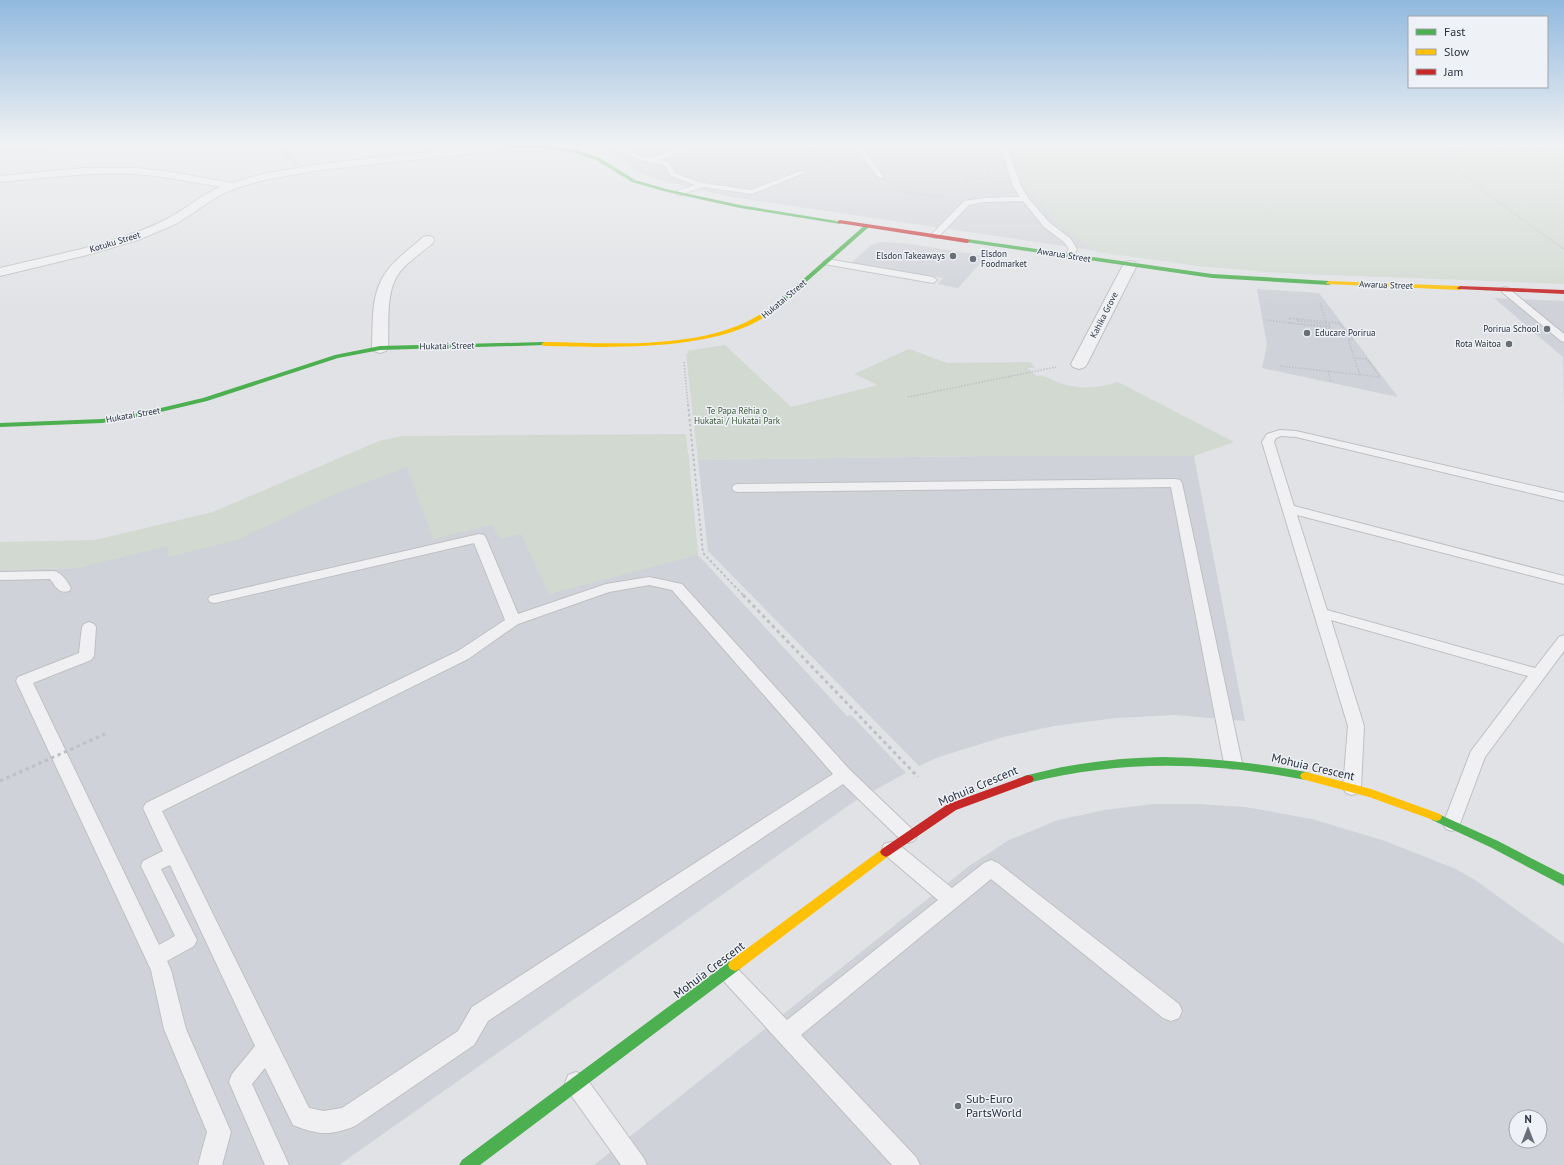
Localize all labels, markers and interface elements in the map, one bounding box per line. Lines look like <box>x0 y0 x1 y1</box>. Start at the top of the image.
legend <box>1408 16 1548 88</box>
text: Fast <box>1444 24 1465 39</box>
text: Slow <box>1444 44 1469 59</box>
text: Jam <box>1443 64 1463 79</box>
street label: Kotuku Street <box>88 229 141 254</box>
street label: Awarua Street <box>1037 245 1092 264</box>
place label: Elsdon Foodmarket <box>981 248 1027 269</box>
place label: Elsdon Takeaways <box>876 250 945 261</box>
marker: Elsdon Takeaways <box>948 251 958 261</box>
marker: Elsdon Foodmarket <box>968 254 978 264</box>
street label: Hukatai Street <box>759 277 808 321</box>
street label: Awarua Street <box>1359 278 1413 291</box>
street label: Kahika Grove <box>1087 289 1120 340</box>
place label: Porirua School <box>1483 323 1539 334</box>
marker: Porirua School <box>1542 324 1552 334</box>
place label: Educare Porirua <box>1315 327 1375 338</box>
marker: Educare Porirua <box>1302 328 1312 338</box>
place label: Rota Waitoa <box>1455 338 1501 349</box>
marker: Rota Waitoa <box>1504 339 1514 349</box>
street label: Hukatai Street <box>419 340 475 351</box>
street label: Hukatai Street <box>105 404 161 425</box>
park label: Te Papa Rēhia o Hukatai / Hukatai Park <box>694 405 781 426</box>
street label: Mohuia Crescent <box>1270 750 1356 783</box>
street label: Mohuia Crescent <box>936 762 1020 809</box>
street label: Mohuia Crescent <box>670 938 747 1001</box>
place label: Sub-Euro PartsWorld <box>966 1091 1022 1120</box>
marker: Sub-Euro PartsWorld <box>953 1101 963 1111</box>
north arrow <box>1508 1109 1548 1149</box>
text: N <box>1524 1112 1532 1126</box>

